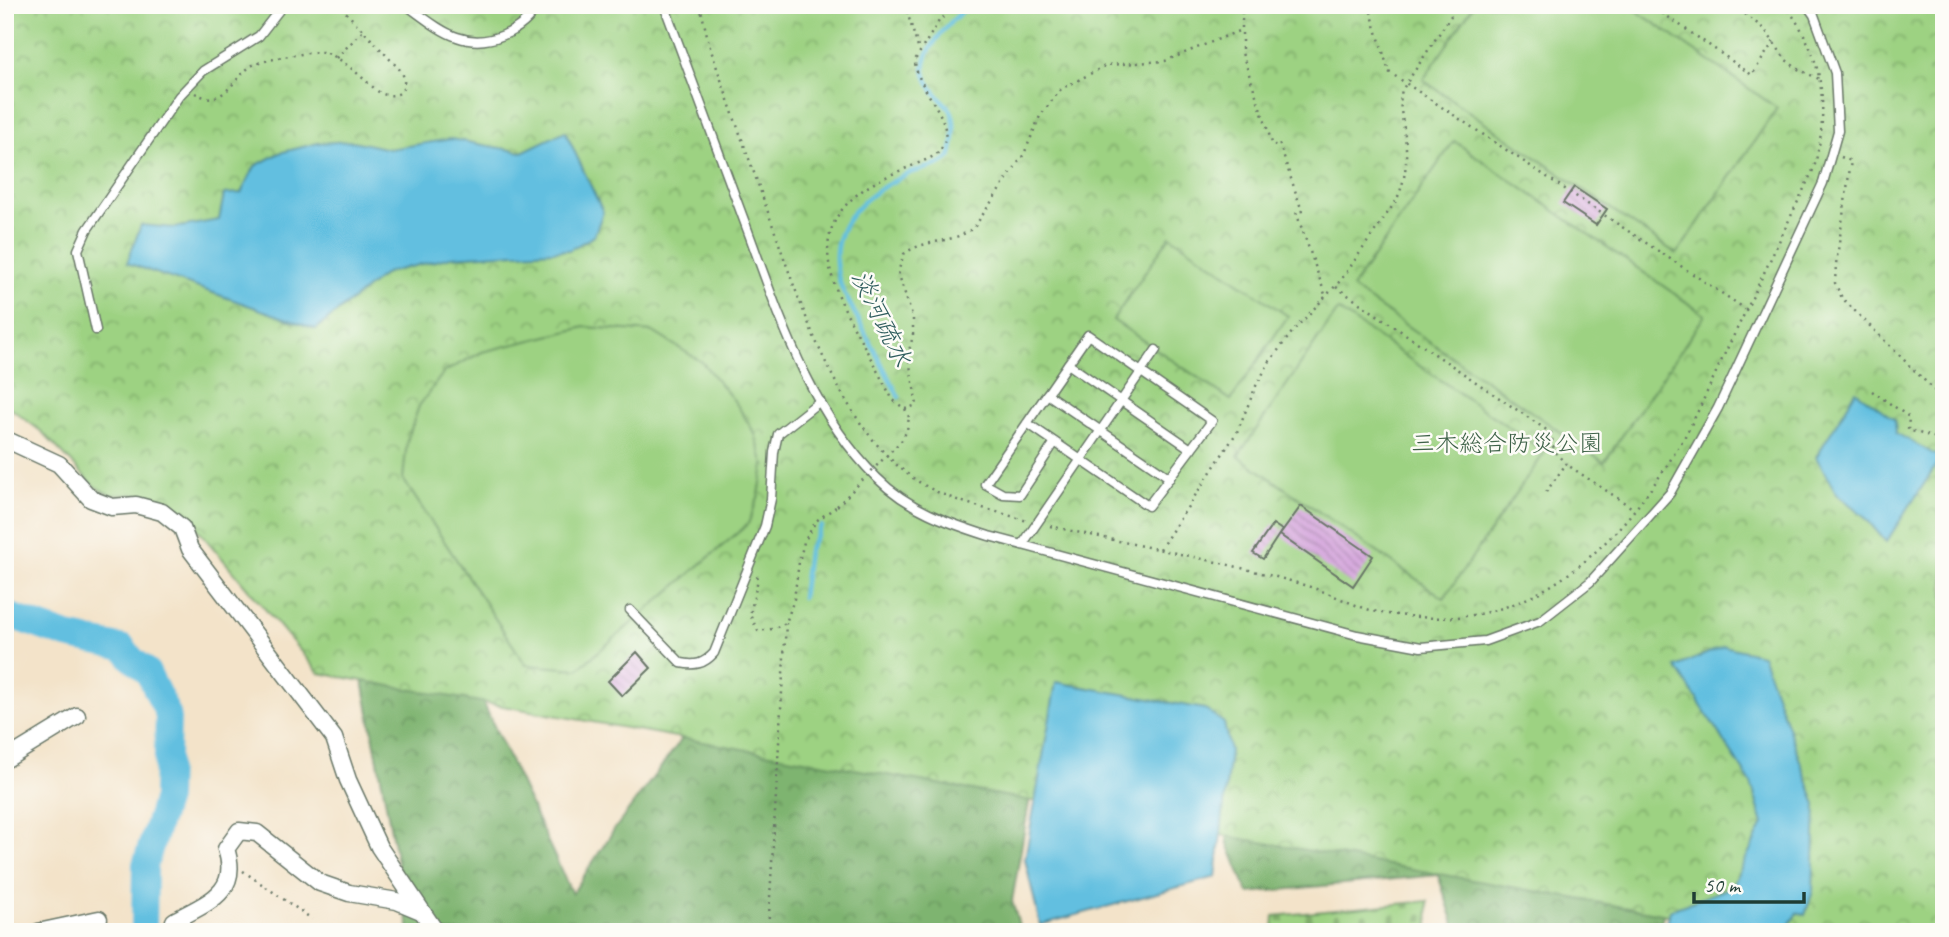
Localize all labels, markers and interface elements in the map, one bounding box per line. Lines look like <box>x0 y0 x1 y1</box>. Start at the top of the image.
water label: 淡河疏水 <box>844 264 919 372</box>
park label: 三木総合防災公園 <box>1411 428 1603 458</box>
scale bar <box>1694 860 1804 904</box>
text: 50 m <box>1704 872 1742 898</box>

